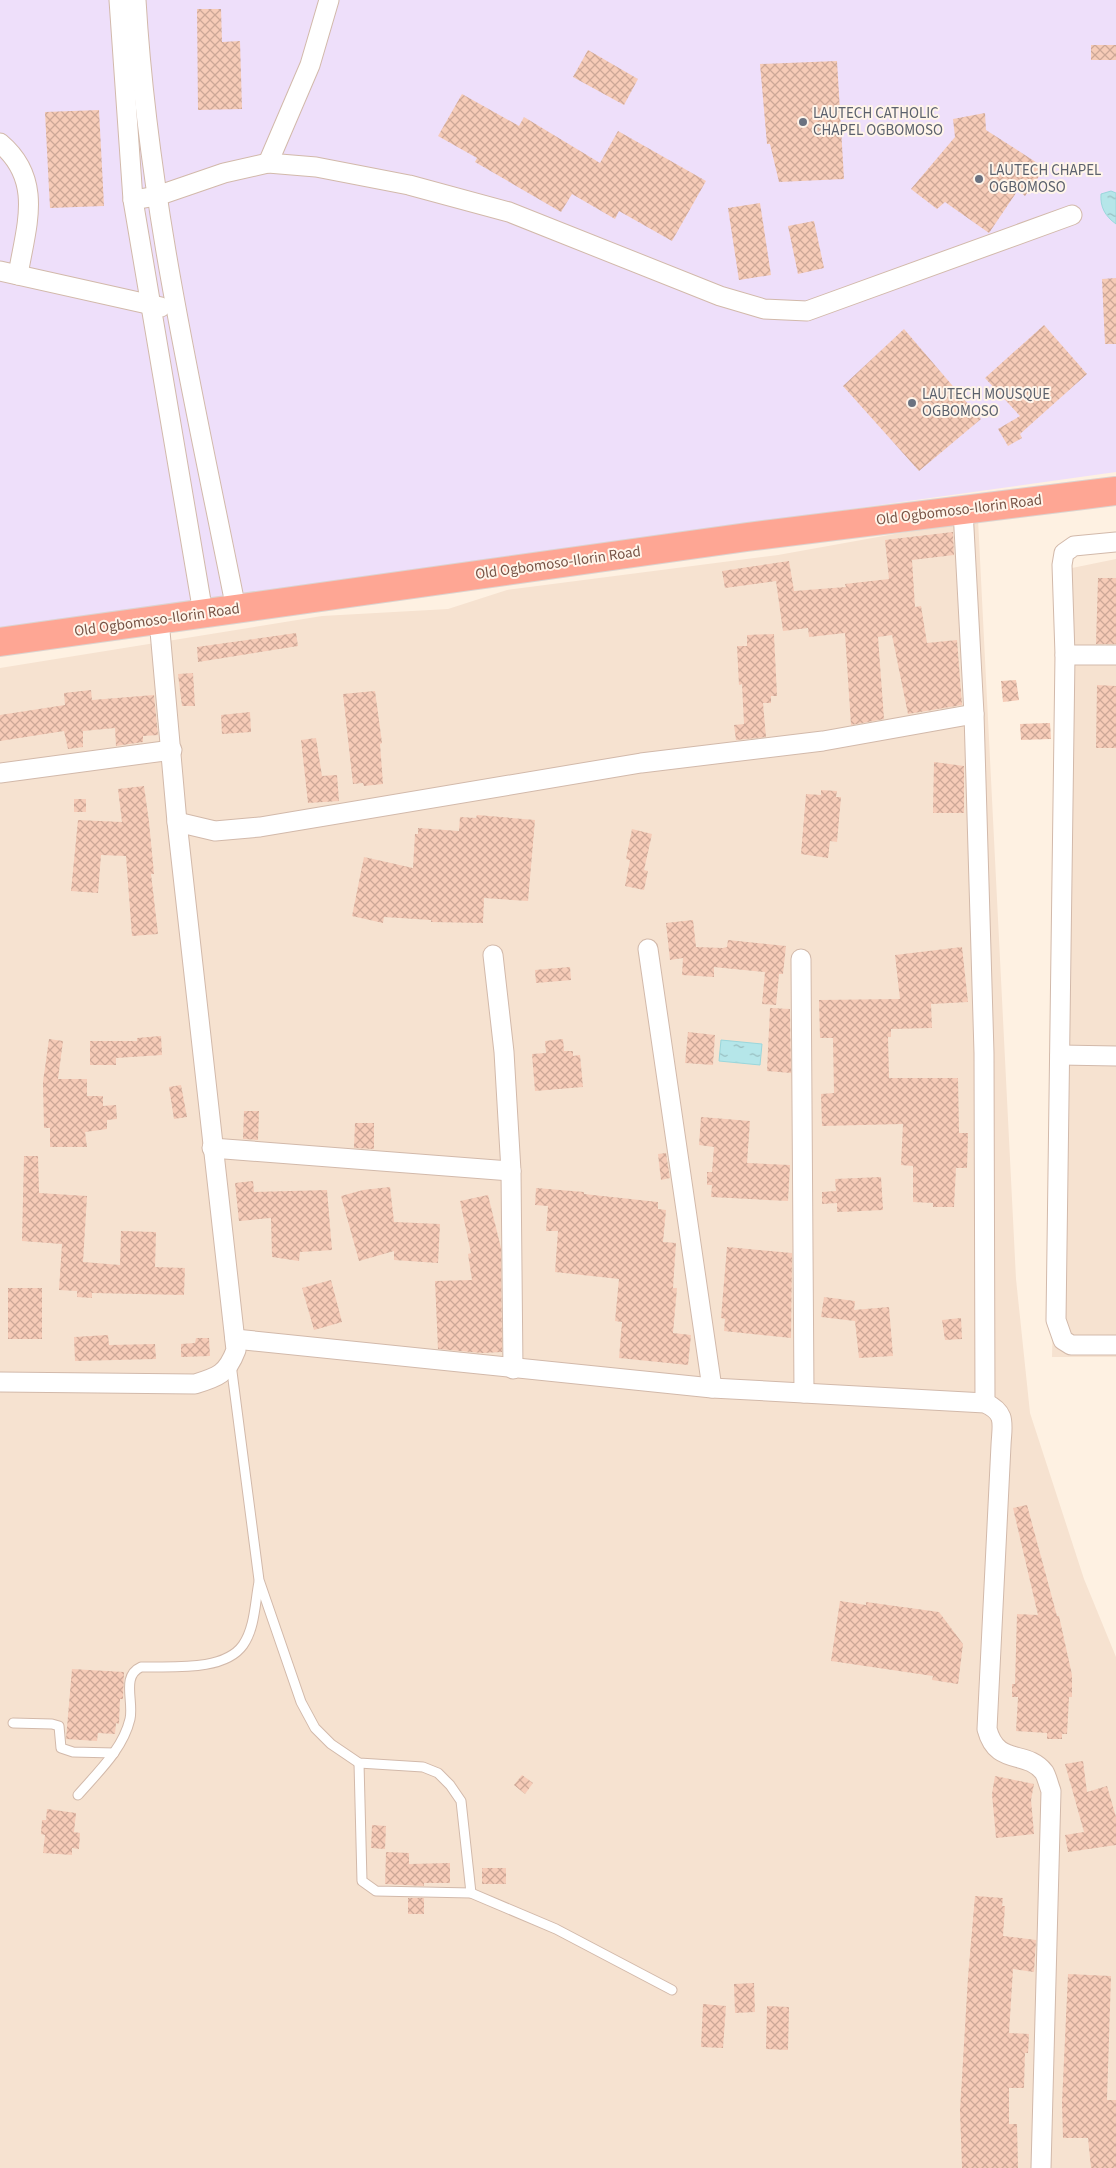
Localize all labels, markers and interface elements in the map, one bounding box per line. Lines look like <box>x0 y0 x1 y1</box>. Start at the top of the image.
place label: LAUTECH CATHOLIC CHAPEL OGBOMOSO <box>813 103 943 141</box>
marker: LAUTECH CATHOLIC CHAPEL OGBOMOSO <box>797 116 809 128</box>
place label: LAUTECH CHAPEL OGBOMOSO <box>989 160 1101 198</box>
marker: LAUTECH CHAPEL OGBOMOSO <box>973 173 985 185</box>
place label: LAUTECH MOUSQUE OGBOMOSO <box>922 384 1050 422</box>
marker: LAUTECH MOUSQUE OGBOMOSO <box>906 397 918 409</box>
street label: Old Ogbomoso-Ilorin Road <box>875 489 1043 531</box>
street label: Old Ogbomoso-Ilorin Road <box>474 541 642 585</box>
street label: Old Ogbomoso-Ilorin Road <box>73 598 241 642</box>

